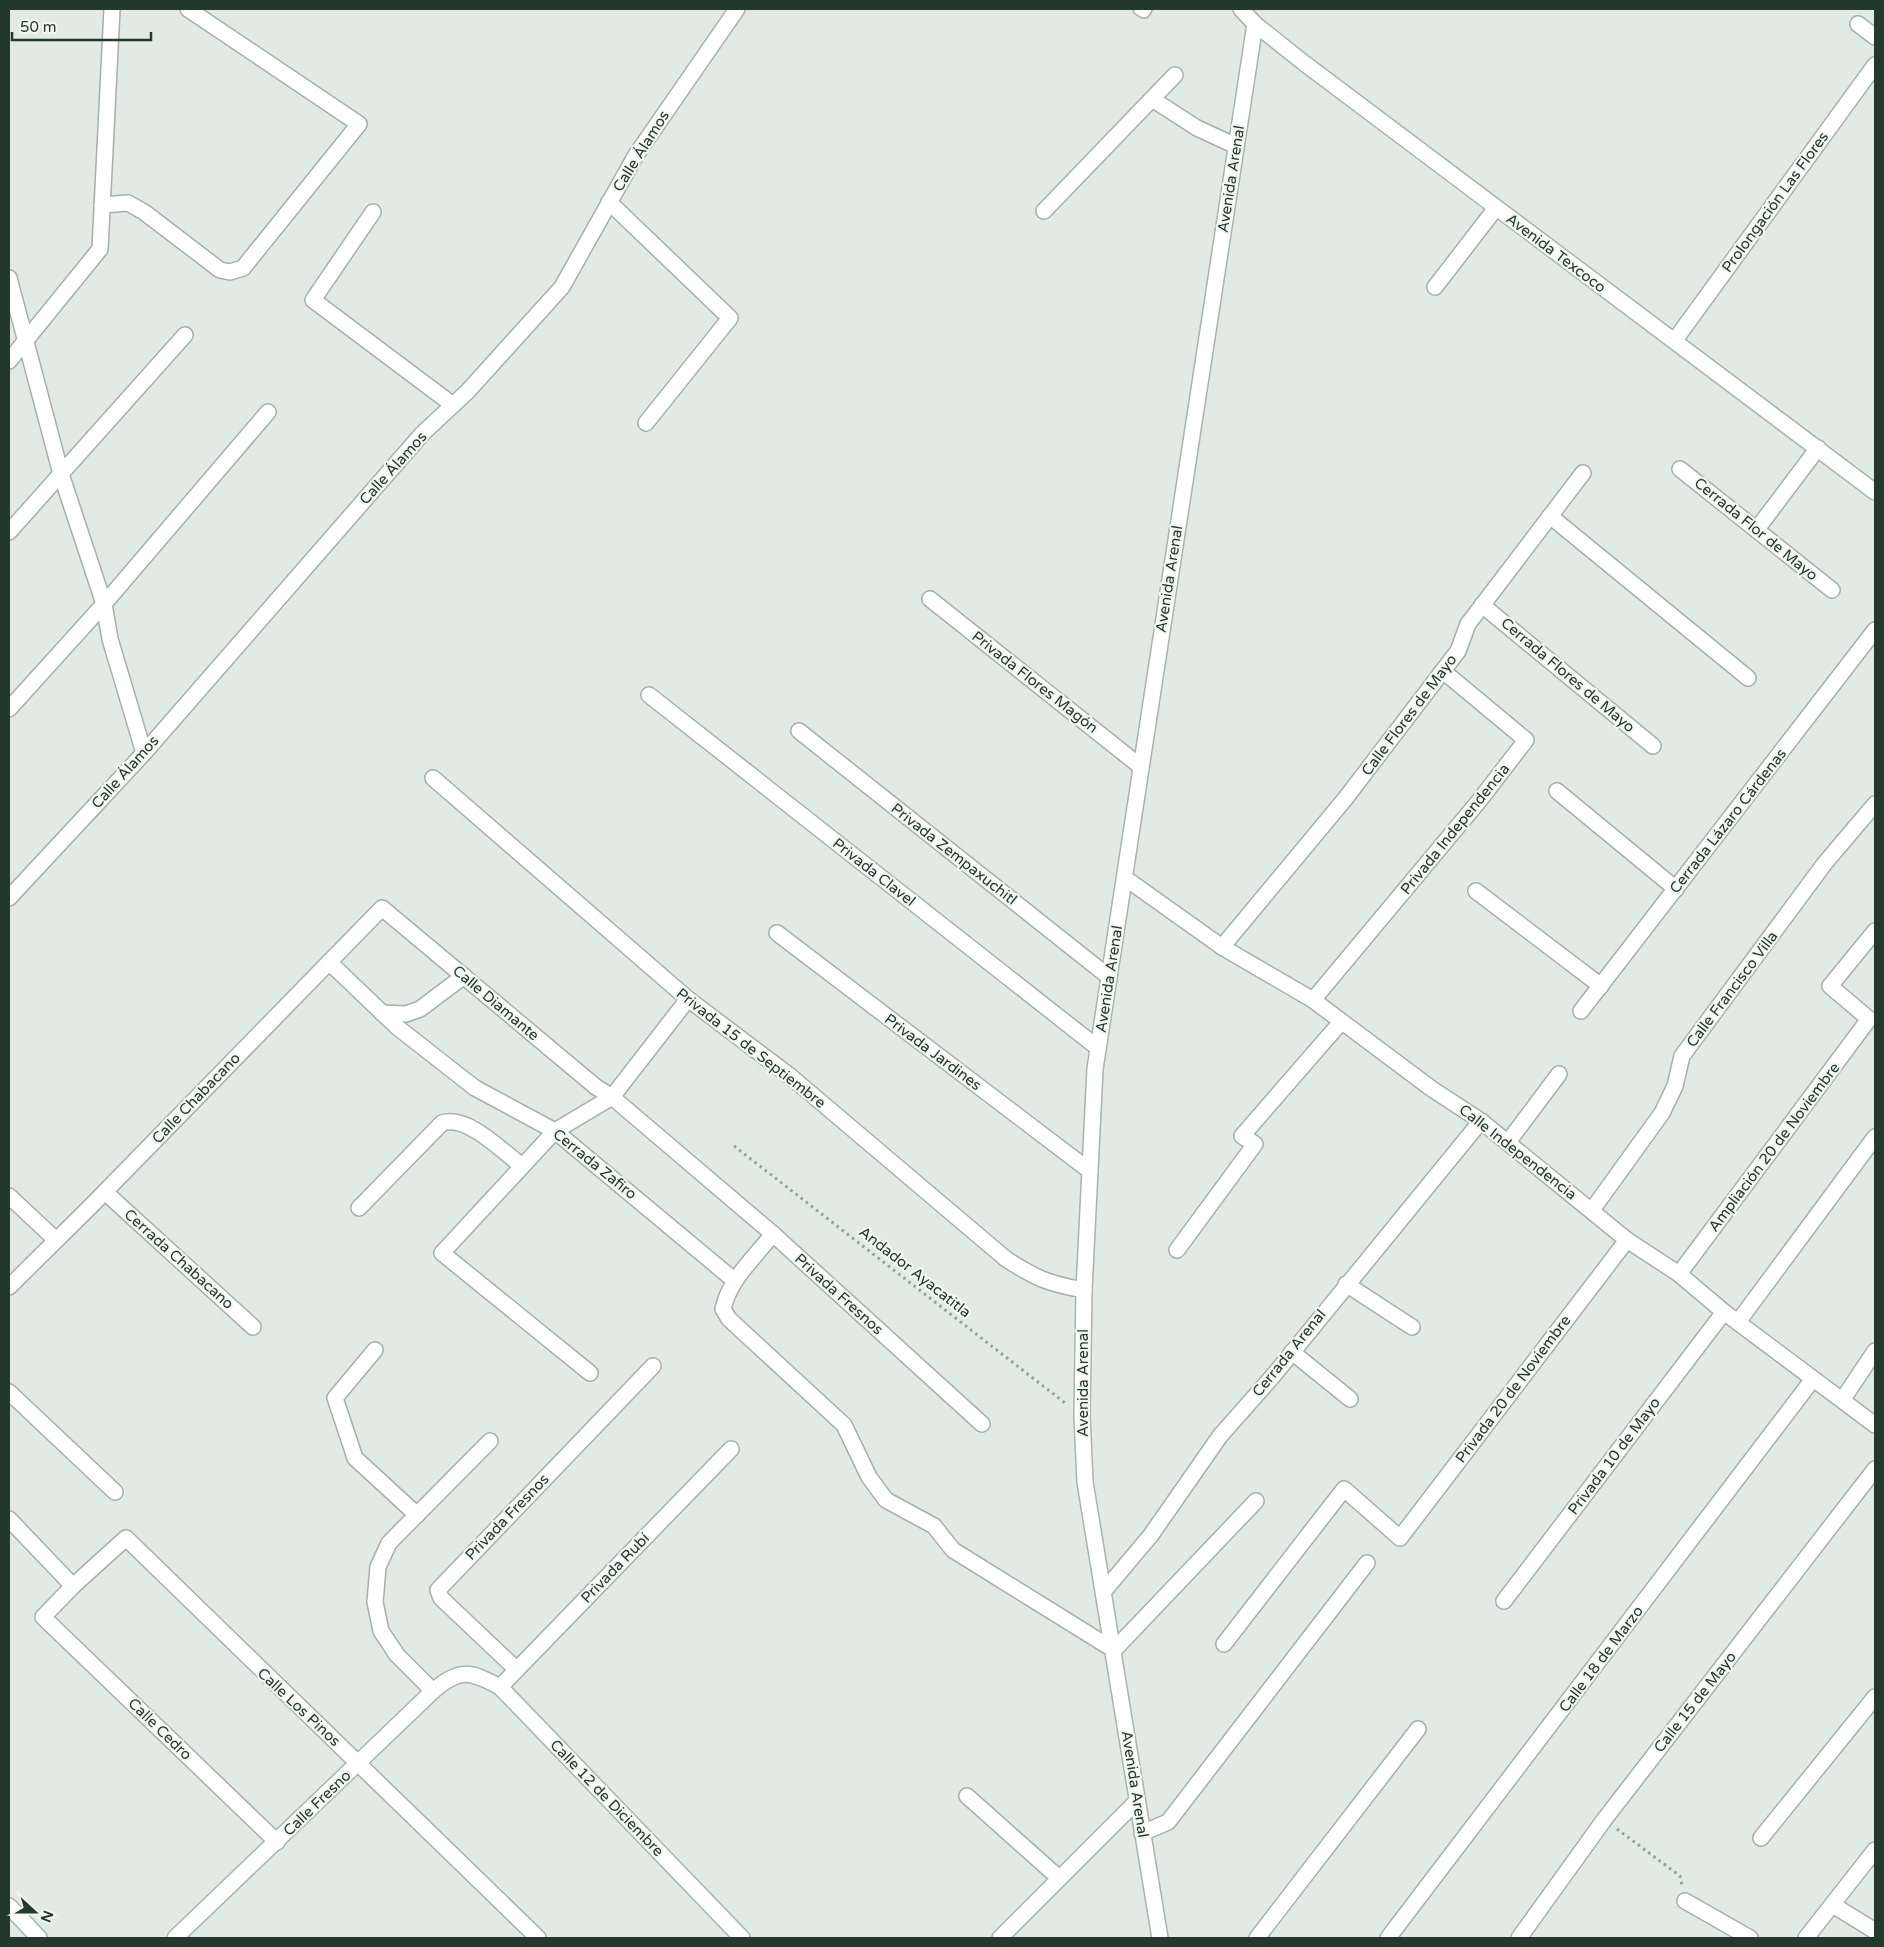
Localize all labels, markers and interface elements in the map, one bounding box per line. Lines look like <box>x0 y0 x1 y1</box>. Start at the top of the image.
scale bar <box>12 10 151 42</box>
text: 50 m <box>20 18 57 36</box>
street label: Calle Álamos <box>609 107 673 195</box>
street label: Avenida Arenal <box>1214 124 1248 234</box>
street label: Prolongación Las Flores <box>1718 128 1832 276</box>
street label: Avenida Texcoco <box>1503 210 1609 296</box>
street label: Calle Álamos <box>356 428 430 508</box>
street label: Cerrada Flor de Mayo <box>1691 474 1821 584</box>
street label: Avenida Arenal <box>1152 524 1186 634</box>
street label: Cerrada Flores de Mayo <box>1497 614 1639 736</box>
street label: Privada Flores Magón <box>968 627 1102 737</box>
street label: Calle Flores de Mayo <box>1357 651 1461 779</box>
street label: Calle Álamos <box>88 732 162 812</box>
street label: Cerrada Lázaro Cárdenas <box>1666 745 1790 897</box>
street label: Privada Independencia <box>1397 760 1513 898</box>
street label: Privada Zempaxuchitl <box>887 799 1021 909</box>
street label: Privada Clavel <box>829 834 919 910</box>
street label: Avenida Arenal <box>1092 924 1126 1034</box>
street label: Calle Francisco Villa <box>1683 927 1781 1051</box>
street label: Calle Diamante <box>449 962 543 1044</box>
street label: Privada 15 de Septiembre <box>673 984 829 1112</box>
street label: Privada Jardines <box>881 1010 985 1094</box>
street label: Calle Chabacano <box>148 1049 244 1147</box>
street label: Ampliación 20 de Noviembre <box>1705 1059 1843 1235</box>
street label: Calle Independencia <box>1456 1100 1580 1204</box>
street label: Cerrada Zafiro <box>550 1125 640 1203</box>
street label: Cerrada Chabacano <box>121 1205 237 1313</box>
street label: Andador Ayacatitla <box>855 1223 975 1321</box>
street label: Privada Fresnos <box>791 1250 887 1338</box>
street label: Cerrada Arenal <box>1248 1306 1330 1400</box>
street label: Privada 20 de Noviembre <box>1452 1312 1574 1466</box>
street label: Avenida Arenal <box>1074 1329 1092 1437</box>
street label: Privada 10 de Mayo <box>1564 1394 1664 1518</box>
street label: Privada Fresnos <box>461 1470 553 1564</box>
street label: Privada Rubí <box>577 1529 653 1607</box>
street label: Calle 18 de Marzo <box>1555 1602 1647 1716</box>
street label: Calle 15 de Mayo <box>1650 1648 1740 1756</box>
street label: Calle Los Pinos <box>254 1664 344 1750</box>
street label: Calle Cedro <box>124 1694 196 1764</box>
street label: Avenida Arenal <box>1118 1729 1152 1839</box>
street label: Calle 12 de Diciembre <box>546 1736 668 1860</box>
street label: Calle Fresno <box>279 1766 355 1840</box>
north arrow <box>10 1887 60 1937</box>
text: N <box>37 1908 57 1925</box>

